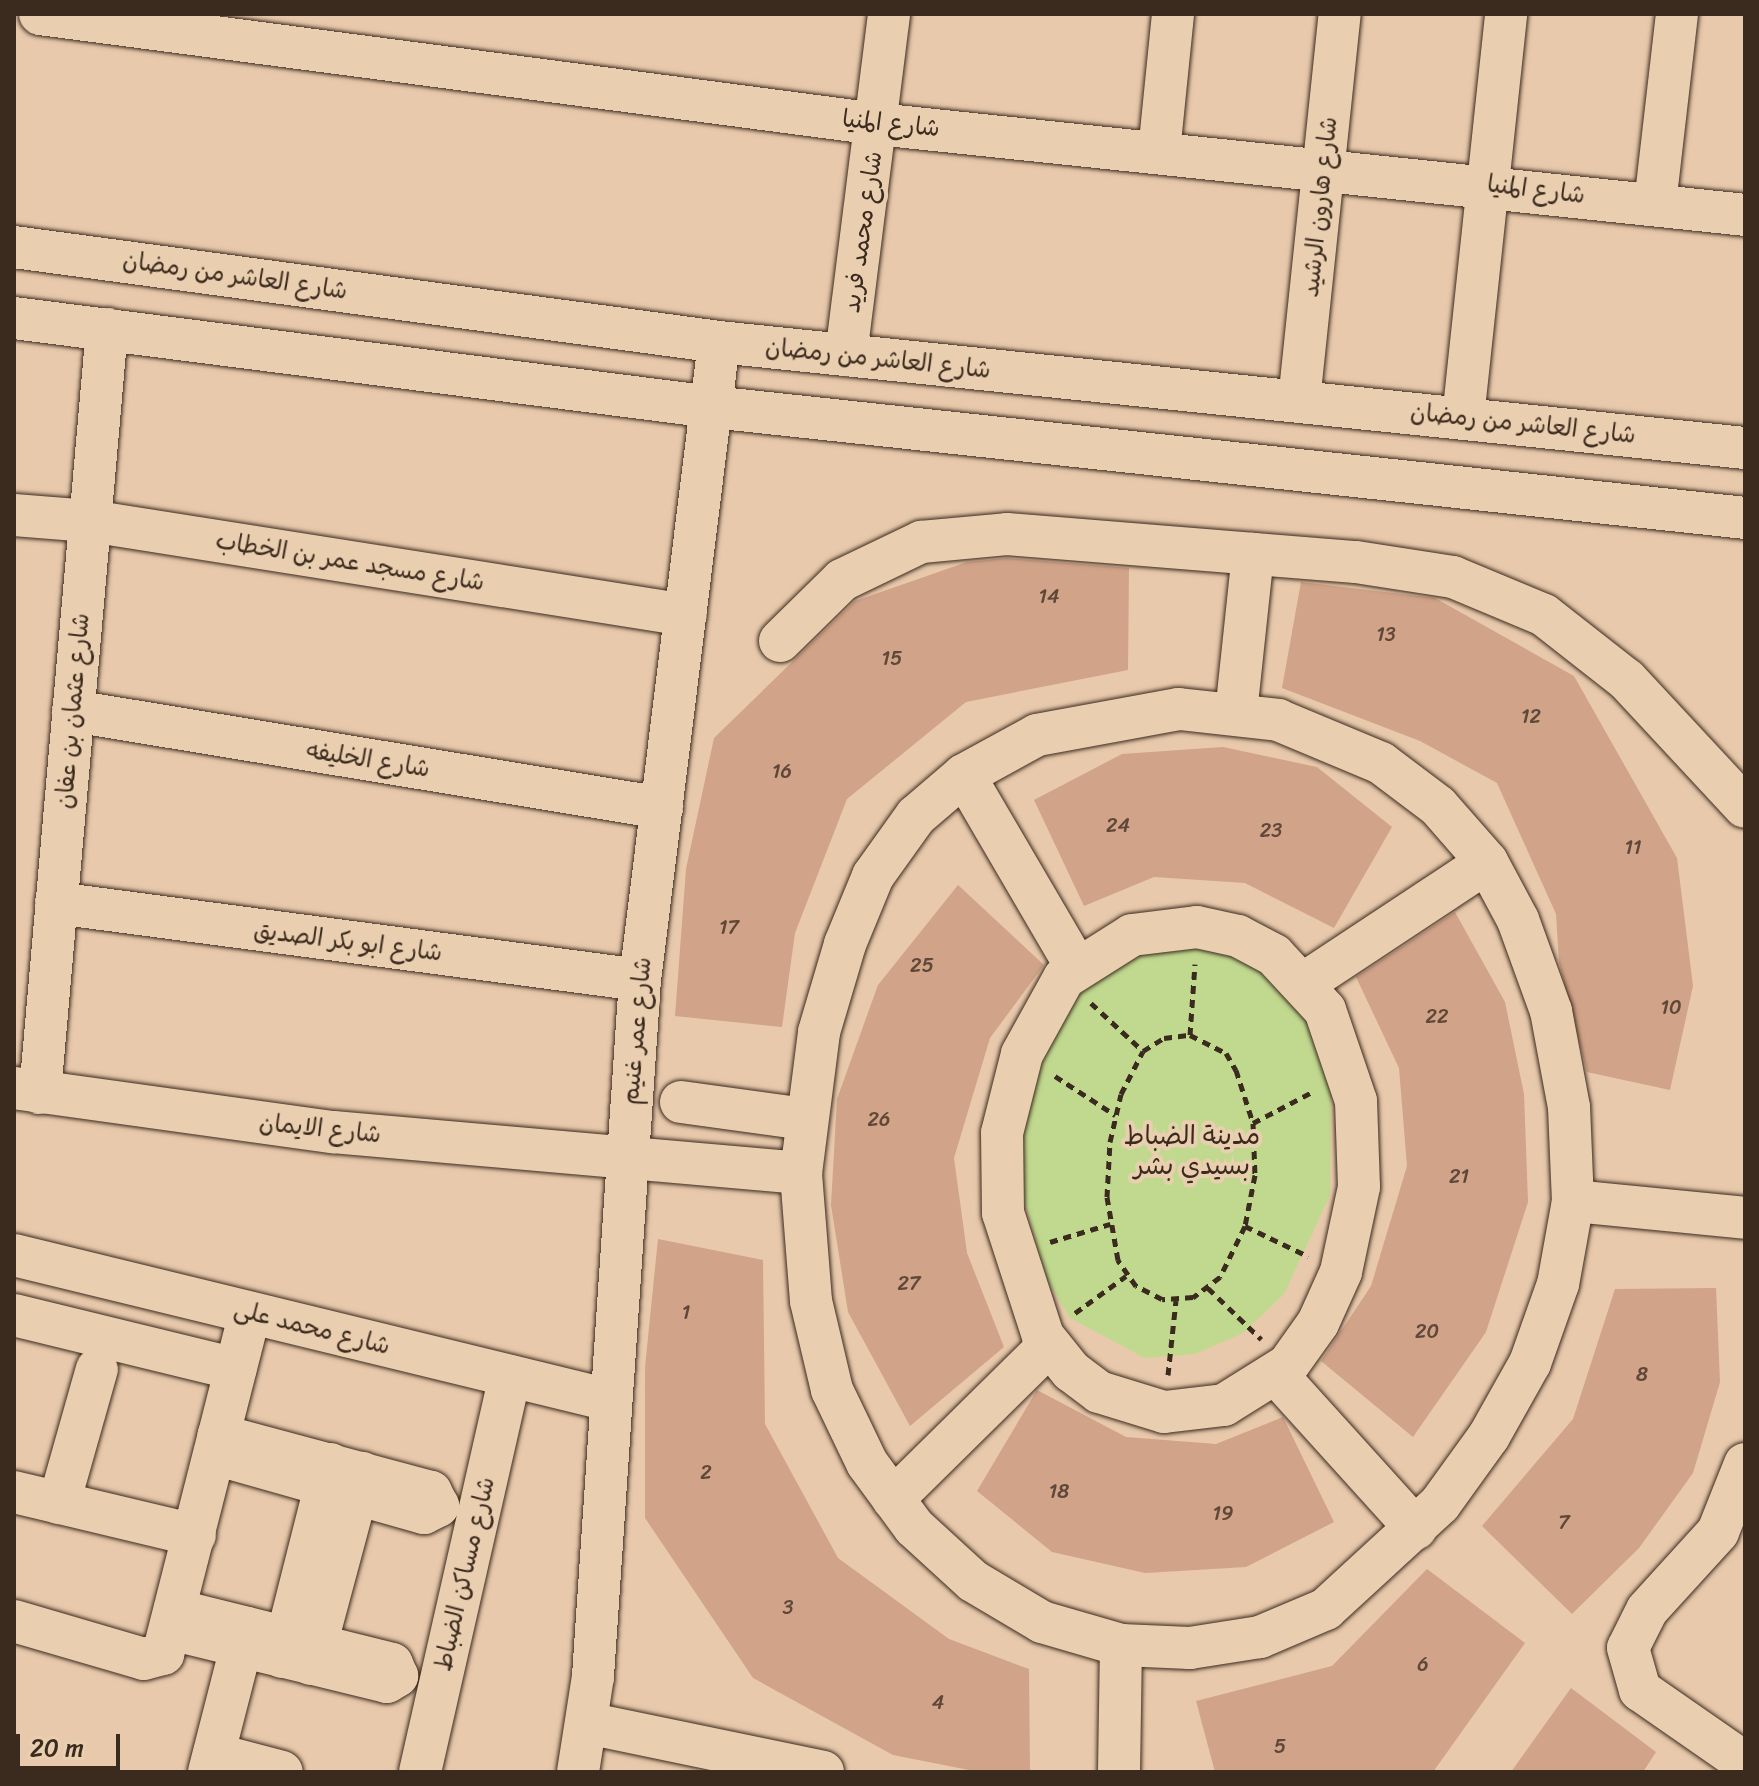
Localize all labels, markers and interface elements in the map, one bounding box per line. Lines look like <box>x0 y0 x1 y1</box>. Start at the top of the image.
street label: شارع المنيا <box>841 105 941 143</box>
street label: شارع هارون الرشيد <box>1296 115 1344 299</box>
street label: شارع محمد فريد <box>837 149 889 315</box>
street label: شارع المنيا <box>1485 170 1587 210</box>
street label: شارع العاشر من رمضان <box>121 246 349 306</box>
street label: شارع العاشر من رمضان <box>764 333 992 385</box>
street label: شارع العاشر من رمضان <box>1409 398 1637 450</box>
street label: شارع مسجد عمر بن الخطاب <box>214 527 486 597</box>
house number: 14 <box>1038 584 1060 608</box>
street label: شارع عثمان بن عفان <box>50 612 96 810</box>
house number: 13 <box>1376 622 1396 646</box>
house number: 15 <box>882 646 902 670</box>
house number: 12 <box>1521 704 1541 728</box>
street label: شارع الخليفه <box>304 736 432 784</box>
house number: 16 <box>772 759 792 783</box>
house number: 24 <box>1106 813 1130 837</box>
house number: 23 <box>1260 818 1282 842</box>
house number: 11 <box>1624 835 1642 859</box>
house number: 17 <box>719 915 739 939</box>
street label: شارع ابو بكر الصديق <box>252 916 444 968</box>
house number: 25 <box>910 953 934 977</box>
street label: شارع عمر غنيم <box>616 956 658 1106</box>
house number: 10 <box>1660 995 1682 1019</box>
house number: 22 <box>1425 1004 1449 1028</box>
house number: 26 <box>868 1107 890 1131</box>
street label: شارع الايمان <box>258 1108 382 1150</box>
district label: مدينة الضباط بسيدي بشر <box>1124 1120 1260 1182</box>
house number: 21 <box>1449 1164 1469 1188</box>
house number: 27 <box>898 1271 920 1295</box>
street label: شارع محمد على <box>231 1295 393 1361</box>
house number: 1 <box>682 1300 690 1324</box>
house number: 20 <box>1415 1319 1439 1343</box>
house number: 8 <box>1636 1362 1648 1386</box>
house number: 2 <box>700 1460 712 1484</box>
street label: شارع مساكن الضباط <box>429 1474 501 1674</box>
house number: 18 <box>1049 1479 1069 1503</box>
house number: 19 <box>1213 1501 1233 1525</box>
house number: 7 <box>1558 1510 1570 1534</box>
house number: 3 <box>783 1595 793 1619</box>
house number: 6 <box>1417 1652 1429 1676</box>
house number: 4 <box>932 1690 944 1714</box>
scale bar <box>20 1718 124 1768</box>
text: 20 m <box>30 1727 84 1769</box>
house number: 5 <box>1274 1734 1286 1758</box>

